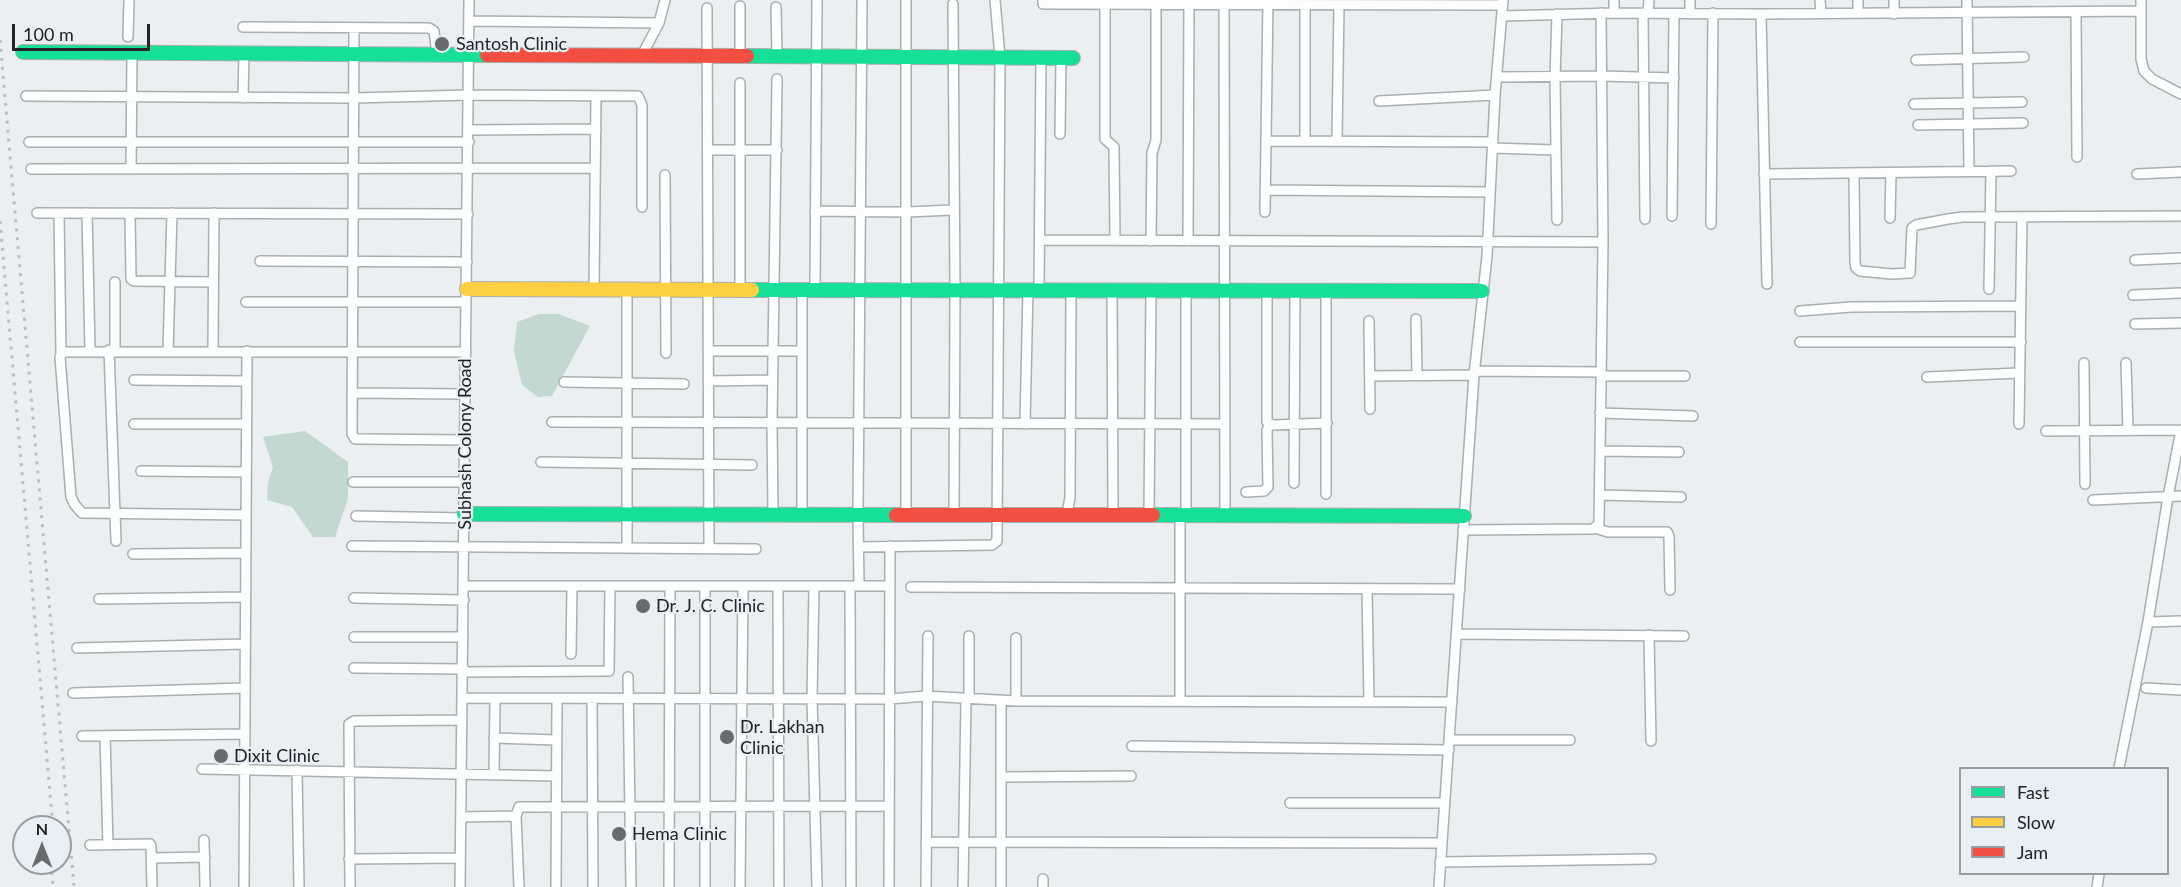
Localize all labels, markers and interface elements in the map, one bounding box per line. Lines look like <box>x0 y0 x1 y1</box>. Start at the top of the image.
scale bar <box>15 12 153 50</box>
text: 100 m <box>23 23 74 45</box>
place label: Santosh Clinic <box>456 33 567 55</box>
marker: Santosh Clinic <box>433 35 451 53</box>
street label: Subhash Colony Road <box>454 358 476 530</box>
place label: Dr. J. C. Clinic <box>656 595 765 617</box>
marker: Dr. J. C. Clinic <box>634 597 652 615</box>
place label: Dr. Lakhan Clinic <box>740 716 825 758</box>
marker: Dr. Lakhan Clinic <box>718 728 736 746</box>
place label: Dixit Clinic <box>234 745 320 767</box>
marker: Dixit Clinic <box>212 747 230 765</box>
legend <box>1959 767 2169 875</box>
text: Fast <box>2017 781 2049 803</box>
text: Slow <box>2017 811 2055 833</box>
north arrow <box>12 815 72 875</box>
text: N <box>36 819 48 838</box>
place label: Hema Clinic <box>632 823 727 845</box>
marker: Hema Clinic <box>610 825 628 843</box>
text: Jam <box>2017 841 2048 863</box>

